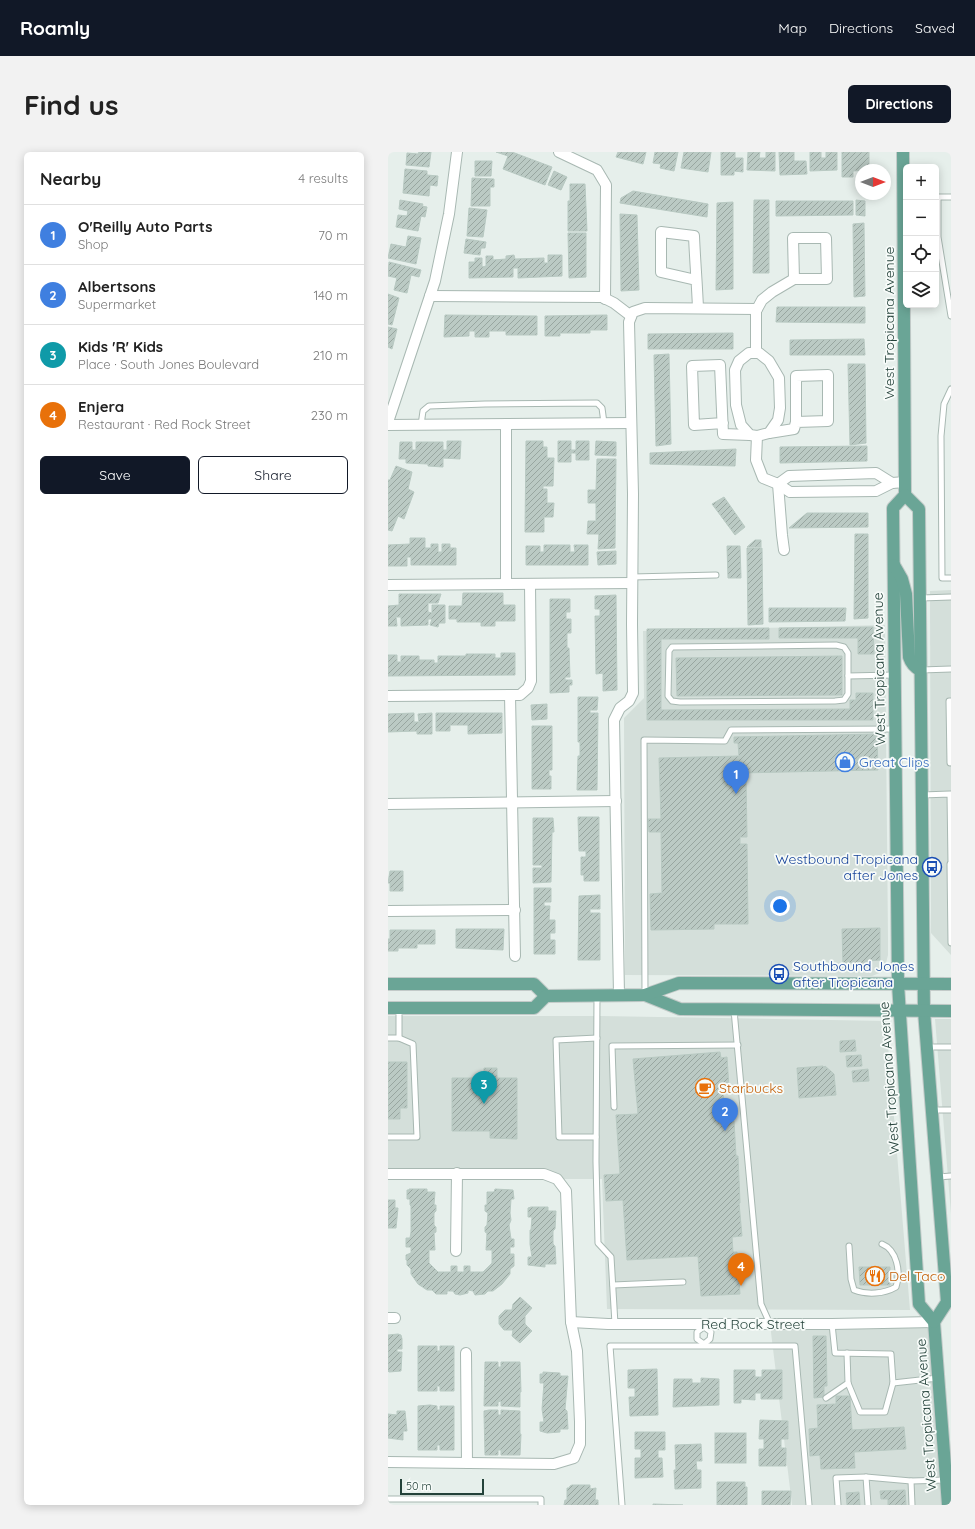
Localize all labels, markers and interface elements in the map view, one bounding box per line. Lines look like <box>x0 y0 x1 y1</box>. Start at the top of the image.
text: Roamly <box>20 16 90 40</box>
text: Map <box>778 19 807 37</box>
text: Directions <box>829 19 893 37</box>
text: Saved <box>915 19 955 37</box>
button: Directions <box>848 85 951 123</box>
text: Find us <box>24 87 118 122</box>
north arrow <box>855 164 891 200</box>
map controls <box>903 164 939 308</box>
button: + <box>903 164 939 200</box>
text: Nearby <box>40 168 101 189</box>
text: 4 results <box>298 170 348 186</box>
button: − <box>903 200 939 236</box>
text: O'Reilly Auto Parts <box>78 217 213 236</box>
text: 1 <box>50 227 56 243</box>
text: 70 m <box>318 227 348 243</box>
text: Shop <box>78 236 108 252</box>
button: locate <box>903 236 939 272</box>
street label: West Tropicana Avenue <box>880 246 898 400</box>
button: layers <box>903 272 939 308</box>
text: Albertsons <box>78 277 156 296</box>
text: 2 <box>49 287 57 303</box>
text: 140 m <box>313 287 348 303</box>
text: Supermarket <box>78 296 156 312</box>
text: Kids 'R' Kids <box>78 337 163 356</box>
text: 3 <box>50 347 56 363</box>
text: 210 m <box>313 347 348 363</box>
text: Place · South Jones Boulevard <box>78 356 259 372</box>
text: Enjera <box>78 397 124 416</box>
text: 4 <box>49 407 57 423</box>
text: 230 m <box>311 407 348 423</box>
text: Restaurant · Red Rock Street <box>78 416 251 432</box>
button: Save <box>40 456 190 494</box>
button: Share <box>198 456 348 494</box>
street label: West Tropicana Avenue <box>869 592 889 746</box>
shop icon: Great Clips <box>834 751 856 773</box>
place label: Great Clips <box>859 753 929 771</box>
pin: 1 <box>723 761 749 794</box>
place label: Westbound Tropicana after Jones <box>775 850 918 884</box>
bus stop icon: Westbound Tropicana after Jones <box>921 856 943 878</box>
your location <box>770 896 790 916</box>
place label: Southbound Jones after Tropicana <box>793 957 914 991</box>
bus stop icon: Southbound Jones after Tropicana <box>768 963 790 985</box>
street label: West Tropicana Avenue <box>875 1001 903 1155</box>
pin: 3 <box>471 1071 497 1104</box>
cafe icon: Starbucks <box>694 1077 716 1099</box>
place label: Starbucks <box>719 1079 783 1097</box>
pin: 2 <box>712 1098 738 1131</box>
pin: 4 <box>728 1253 754 1286</box>
restaurant icon: Del Taco <box>864 1265 886 1287</box>
place label: Del Taco <box>889 1267 945 1285</box>
street label: Red Rock Street <box>701 1315 805 1333</box>
street label: West Tropicana Avenue <box>912 1338 940 1492</box>
scale bar <box>400 1477 484 1496</box>
text: 50 m <box>406 1479 432 1493</box>

